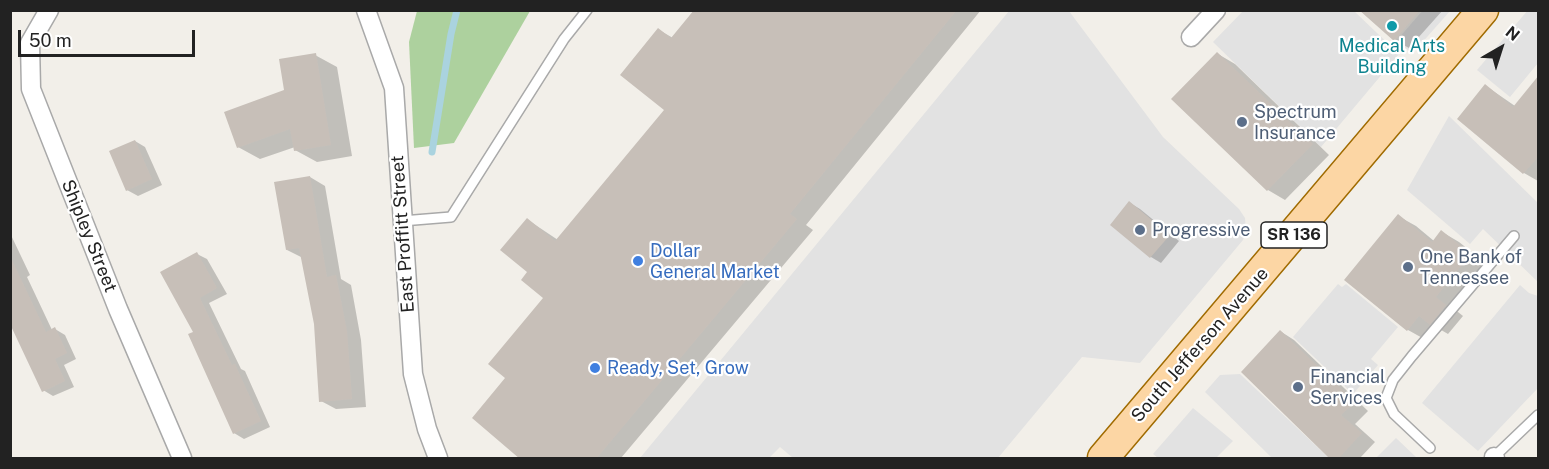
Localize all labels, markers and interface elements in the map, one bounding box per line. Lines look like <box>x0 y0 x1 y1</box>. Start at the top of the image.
scale bar <box>21 18 198 56</box>
north arrow <box>1471 18 1531 78</box>
marker: Medical Arts Building <box>1385 19 1399 33</box>
text: N <box>1502 22 1523 45</box>
text: 50 m <box>29 30 72 51</box>
place label: Medical Arts Building <box>1339 35 1445 78</box>
place label: Spectrum Insurance <box>1254 101 1337 144</box>
marker: Spectrum Insurance <box>1235 115 1249 129</box>
street label: East Proffitt Street <box>387 155 419 313</box>
street label: Shipley Street <box>57 177 121 295</box>
place label: Progressive <box>1152 219 1250 241</box>
road number: SR 136 <box>1261 222 1327 248</box>
marker: Progressive <box>1133 223 1147 237</box>
place label: Dollar General Market <box>650 240 780 282</box>
place label: One Bank of Tennessee <box>1420 246 1522 288</box>
marker: Dollar General Market <box>631 254 645 268</box>
marker: One Bank of Tennessee <box>1401 260 1415 274</box>
street label: South Jefferson Avenue <box>1127 263 1273 427</box>
place label: Ready, Set, Grow <box>607 357 749 379</box>
marker: Ready, Set, Grow <box>588 361 602 375</box>
place label: Financial Services <box>1310 366 1385 409</box>
marker: Financial Services <box>1291 380 1305 394</box>

